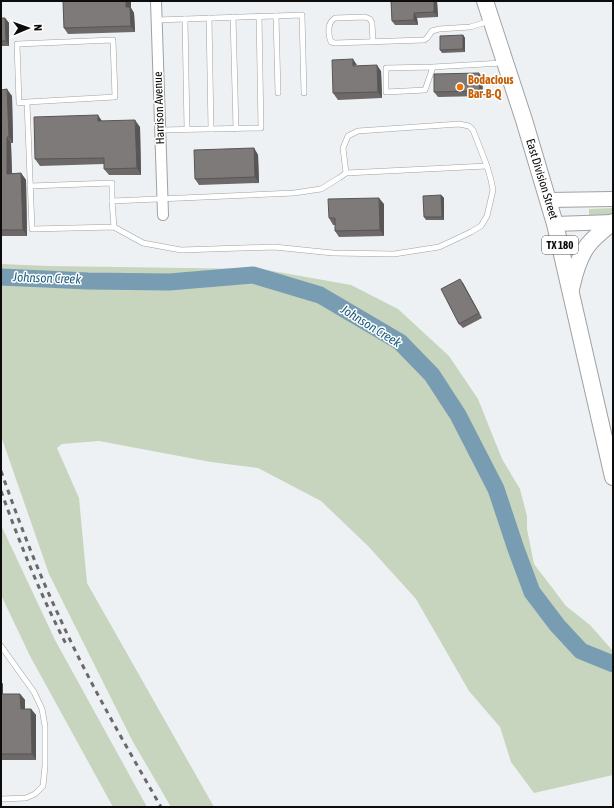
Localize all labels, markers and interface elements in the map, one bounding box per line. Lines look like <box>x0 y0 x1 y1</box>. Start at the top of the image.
north arrow <box>8 8 48 48</box>
text: N <box>32 24 44 31</box>
street label: Harrison Avenue <box>151 71 167 145</box>
place label: Bodacious Bar-B-Q <box>468 73 514 101</box>
marker: Bodacious Bar-B-Q <box>455 82 465 92</box>
street label: East Division Street <box>523 137 561 222</box>
road number: TX 180 <box>542 236 578 254</box>
water label: Johnson Creek <box>12 269 82 287</box>
water label: Johnson Creek <box>337 301 404 351</box>

